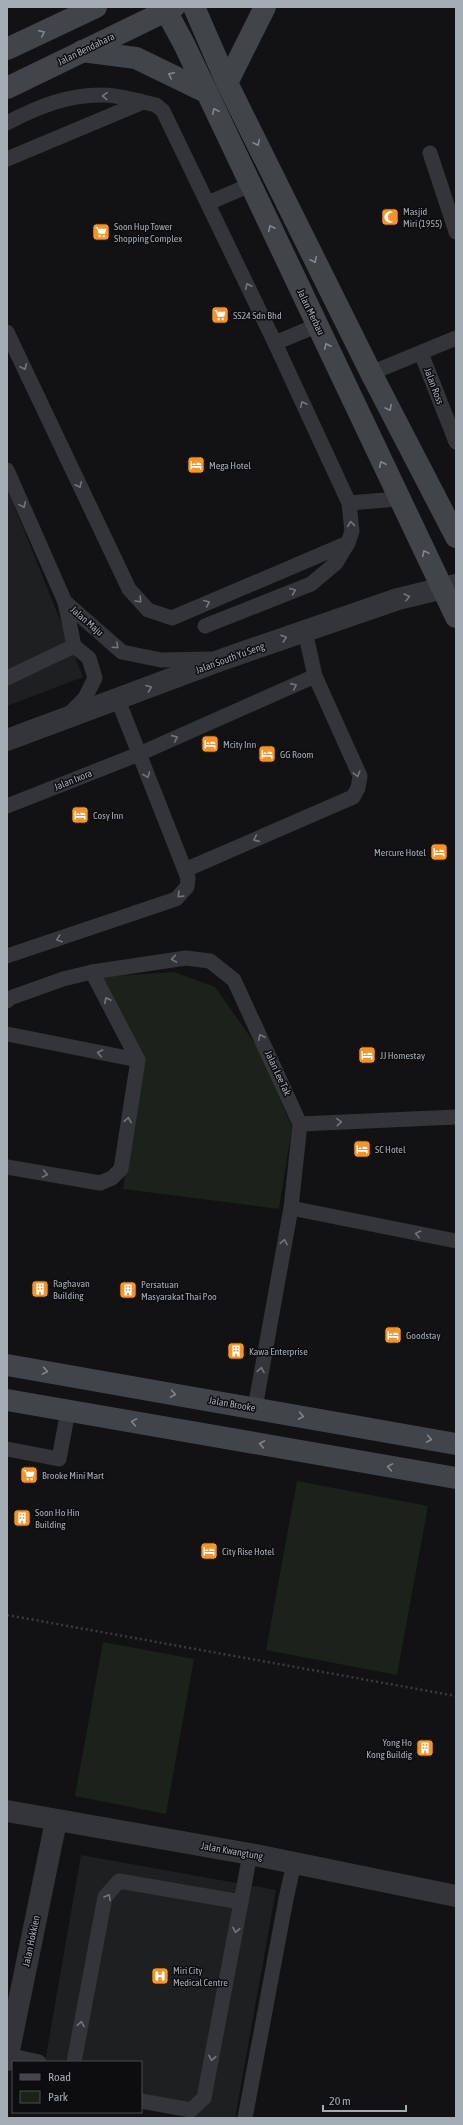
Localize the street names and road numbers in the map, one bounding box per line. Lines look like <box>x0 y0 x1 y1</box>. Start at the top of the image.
street label: Jalan Bendahara <box>56 30 116 67</box>
street label: Jalan Merbau <box>295 287 327 337</box>
street label: Jalan Ross <box>422 366 446 406</box>
street label: Jalan Maju <box>68 604 106 638</box>
street label: Jalan South Yu Seng <box>194 640 267 676</box>
street label: Jalan Ixora <box>52 767 94 793</box>
street label: Jalan Lee Tak <box>263 1049 293 1098</box>
street label: Jalan Brooke <box>208 1394 257 1414</box>
street label: Jalan Kwangtung <box>200 1840 264 1862</box>
street label: Jalan Hokkien <box>20 1914 42 1968</box>

